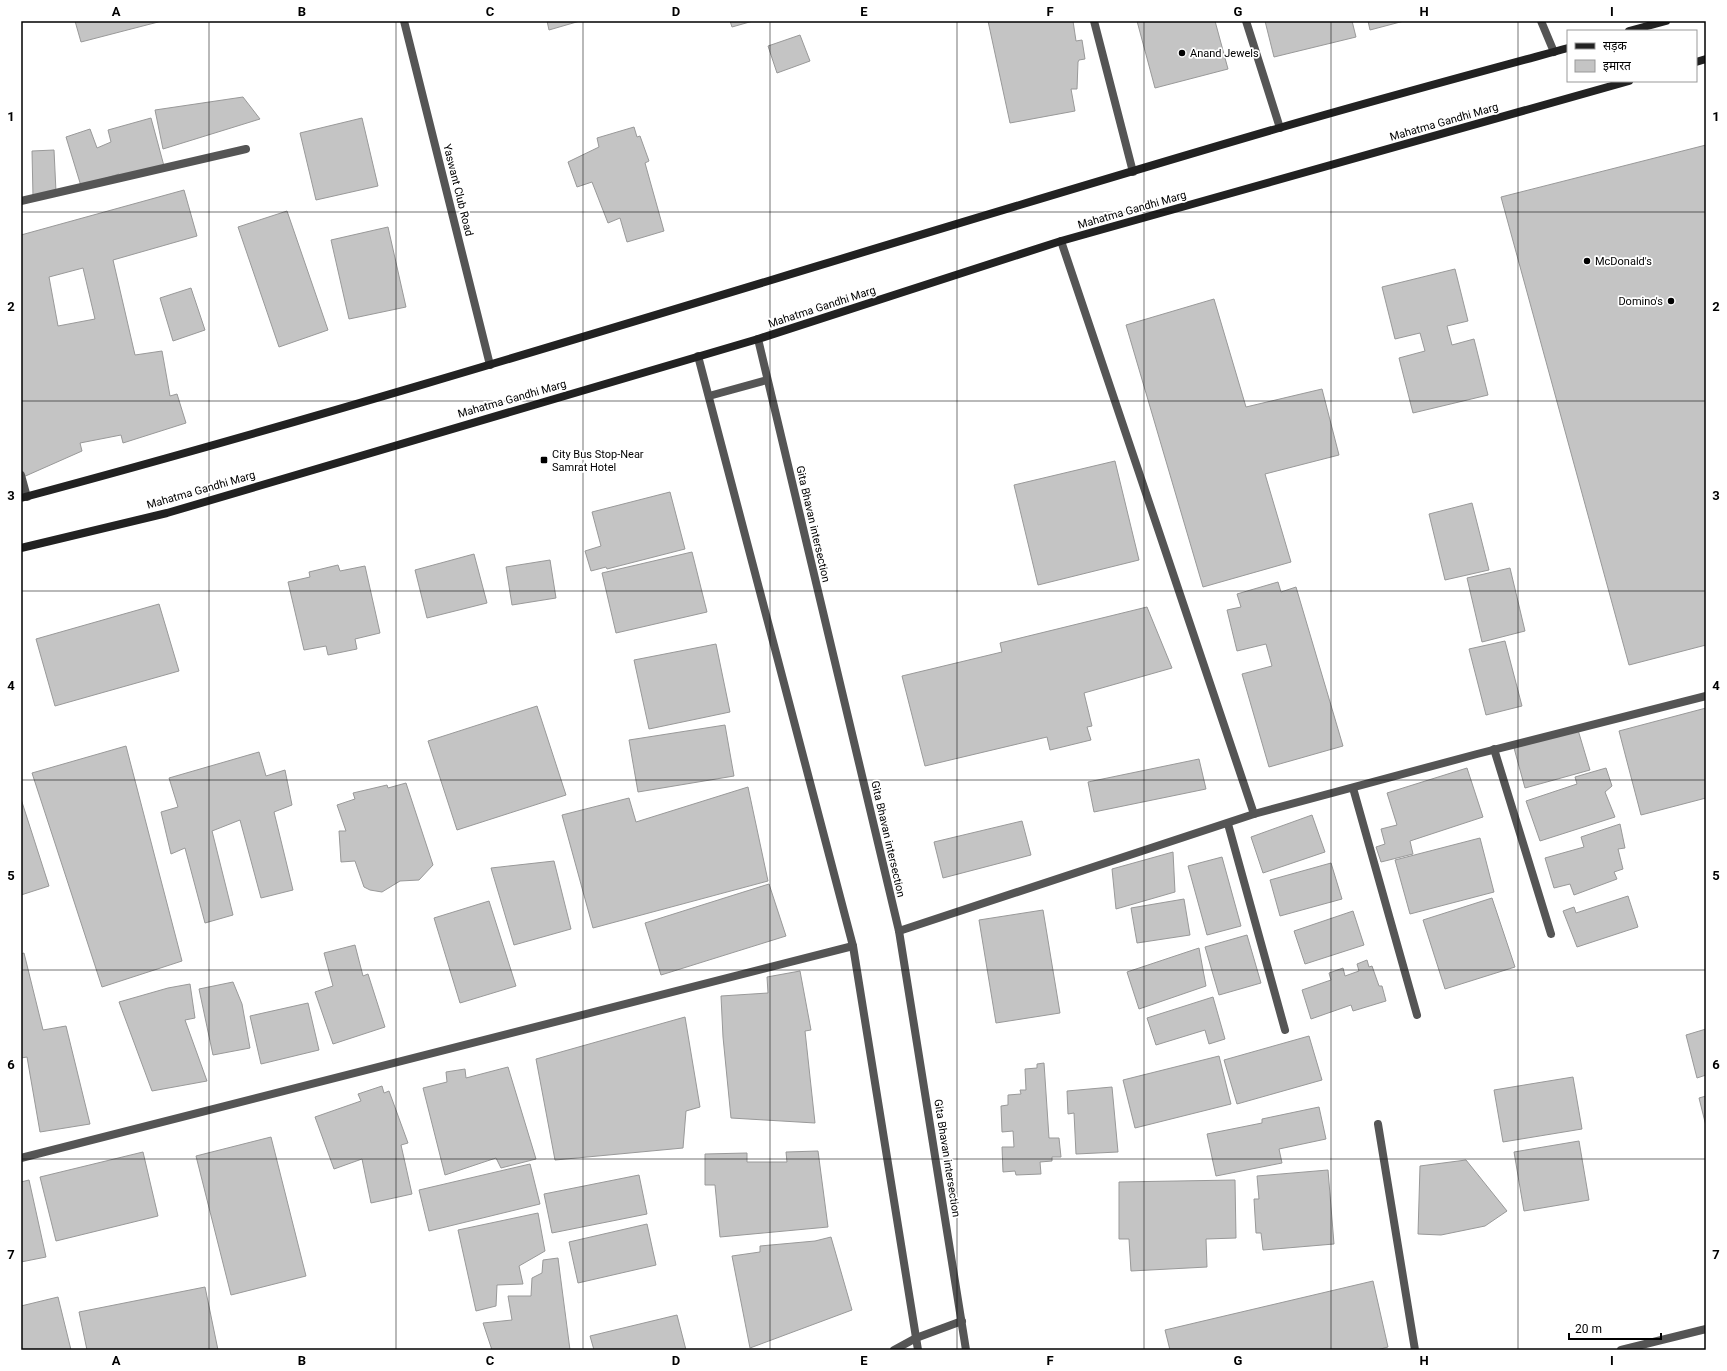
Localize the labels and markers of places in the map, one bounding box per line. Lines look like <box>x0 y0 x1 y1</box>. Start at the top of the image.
place label: Anand Jewels <box>1190 47 1259 60</box>
marker: Anand Jewels <box>1177 48 1187 58</box>
place label: McDonald's <box>1595 255 1652 268</box>
marker: McDonald's <box>1582 256 1592 266</box>
place label: Domino's <box>1618 295 1663 308</box>
marker: Domino's <box>1666 296 1676 306</box>
place label: City Bus Stop-Near Samrat Hotel <box>552 448 644 474</box>
marker: City Bus Stop-Near Samrat Hotel <box>539 455 549 465</box>

